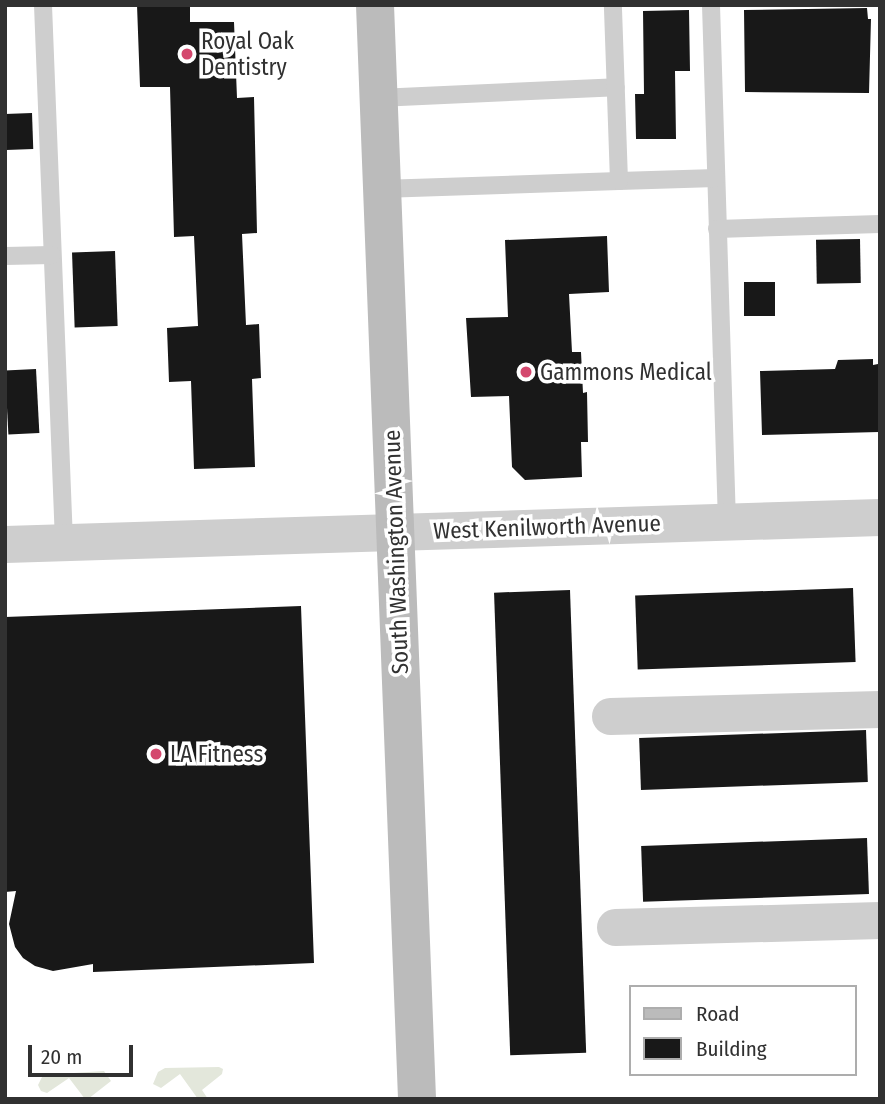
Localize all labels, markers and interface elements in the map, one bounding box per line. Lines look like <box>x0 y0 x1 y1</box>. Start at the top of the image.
place label: Royal Oak Dentistry <box>201 27 294 81</box>
marker: Royal Oak Dentistry <box>179 46 195 62</box>
place label: Gammons Medical <box>540 358 712 386</box>
marker: Gammons Medical <box>518 364 534 380</box>
street label: South Washington Avenue <box>378 429 414 675</box>
street label: West Kenilworth Avenue <box>433 509 661 545</box>
place label: LA Fitness <box>170 740 263 768</box>
marker: LA Fitness <box>148 746 164 762</box>
legend <box>630 985 857 1076</box>
text: Road <box>696 1001 740 1027</box>
scale bar <box>32 1030 136 1074</box>
text: Building <box>696 1036 767 1062</box>
text: 20 m <box>41 1044 82 1070</box>

